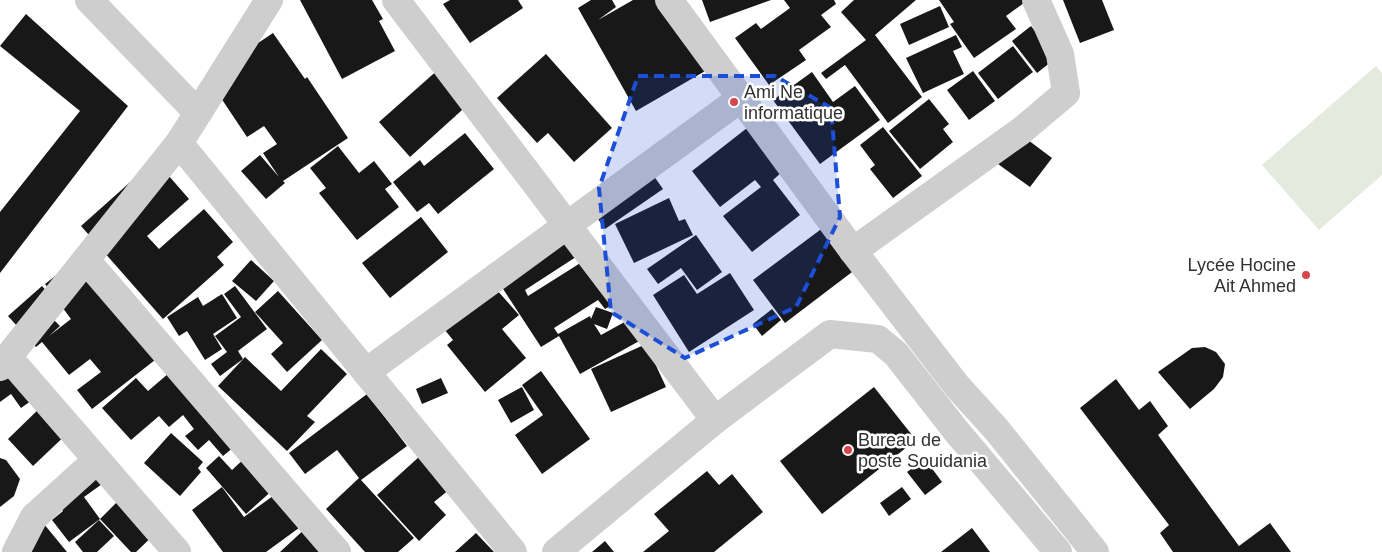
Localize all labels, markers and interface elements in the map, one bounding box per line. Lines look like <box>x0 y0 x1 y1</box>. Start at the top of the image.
place label: Ami Ne informatique <box>744 82 843 123</box>
marker: Ami Ne informatique <box>728 96 740 108</box>
place label: Lycée Hocine Ait Ahmed <box>1188 255 1296 296</box>
marker: Lycée Hocine Ait Ahmed <box>1300 269 1312 281</box>
place label: Bureau de poste Souidania <box>858 430 988 471</box>
marker: Bureau de poste Souidania <box>842 444 854 456</box>

